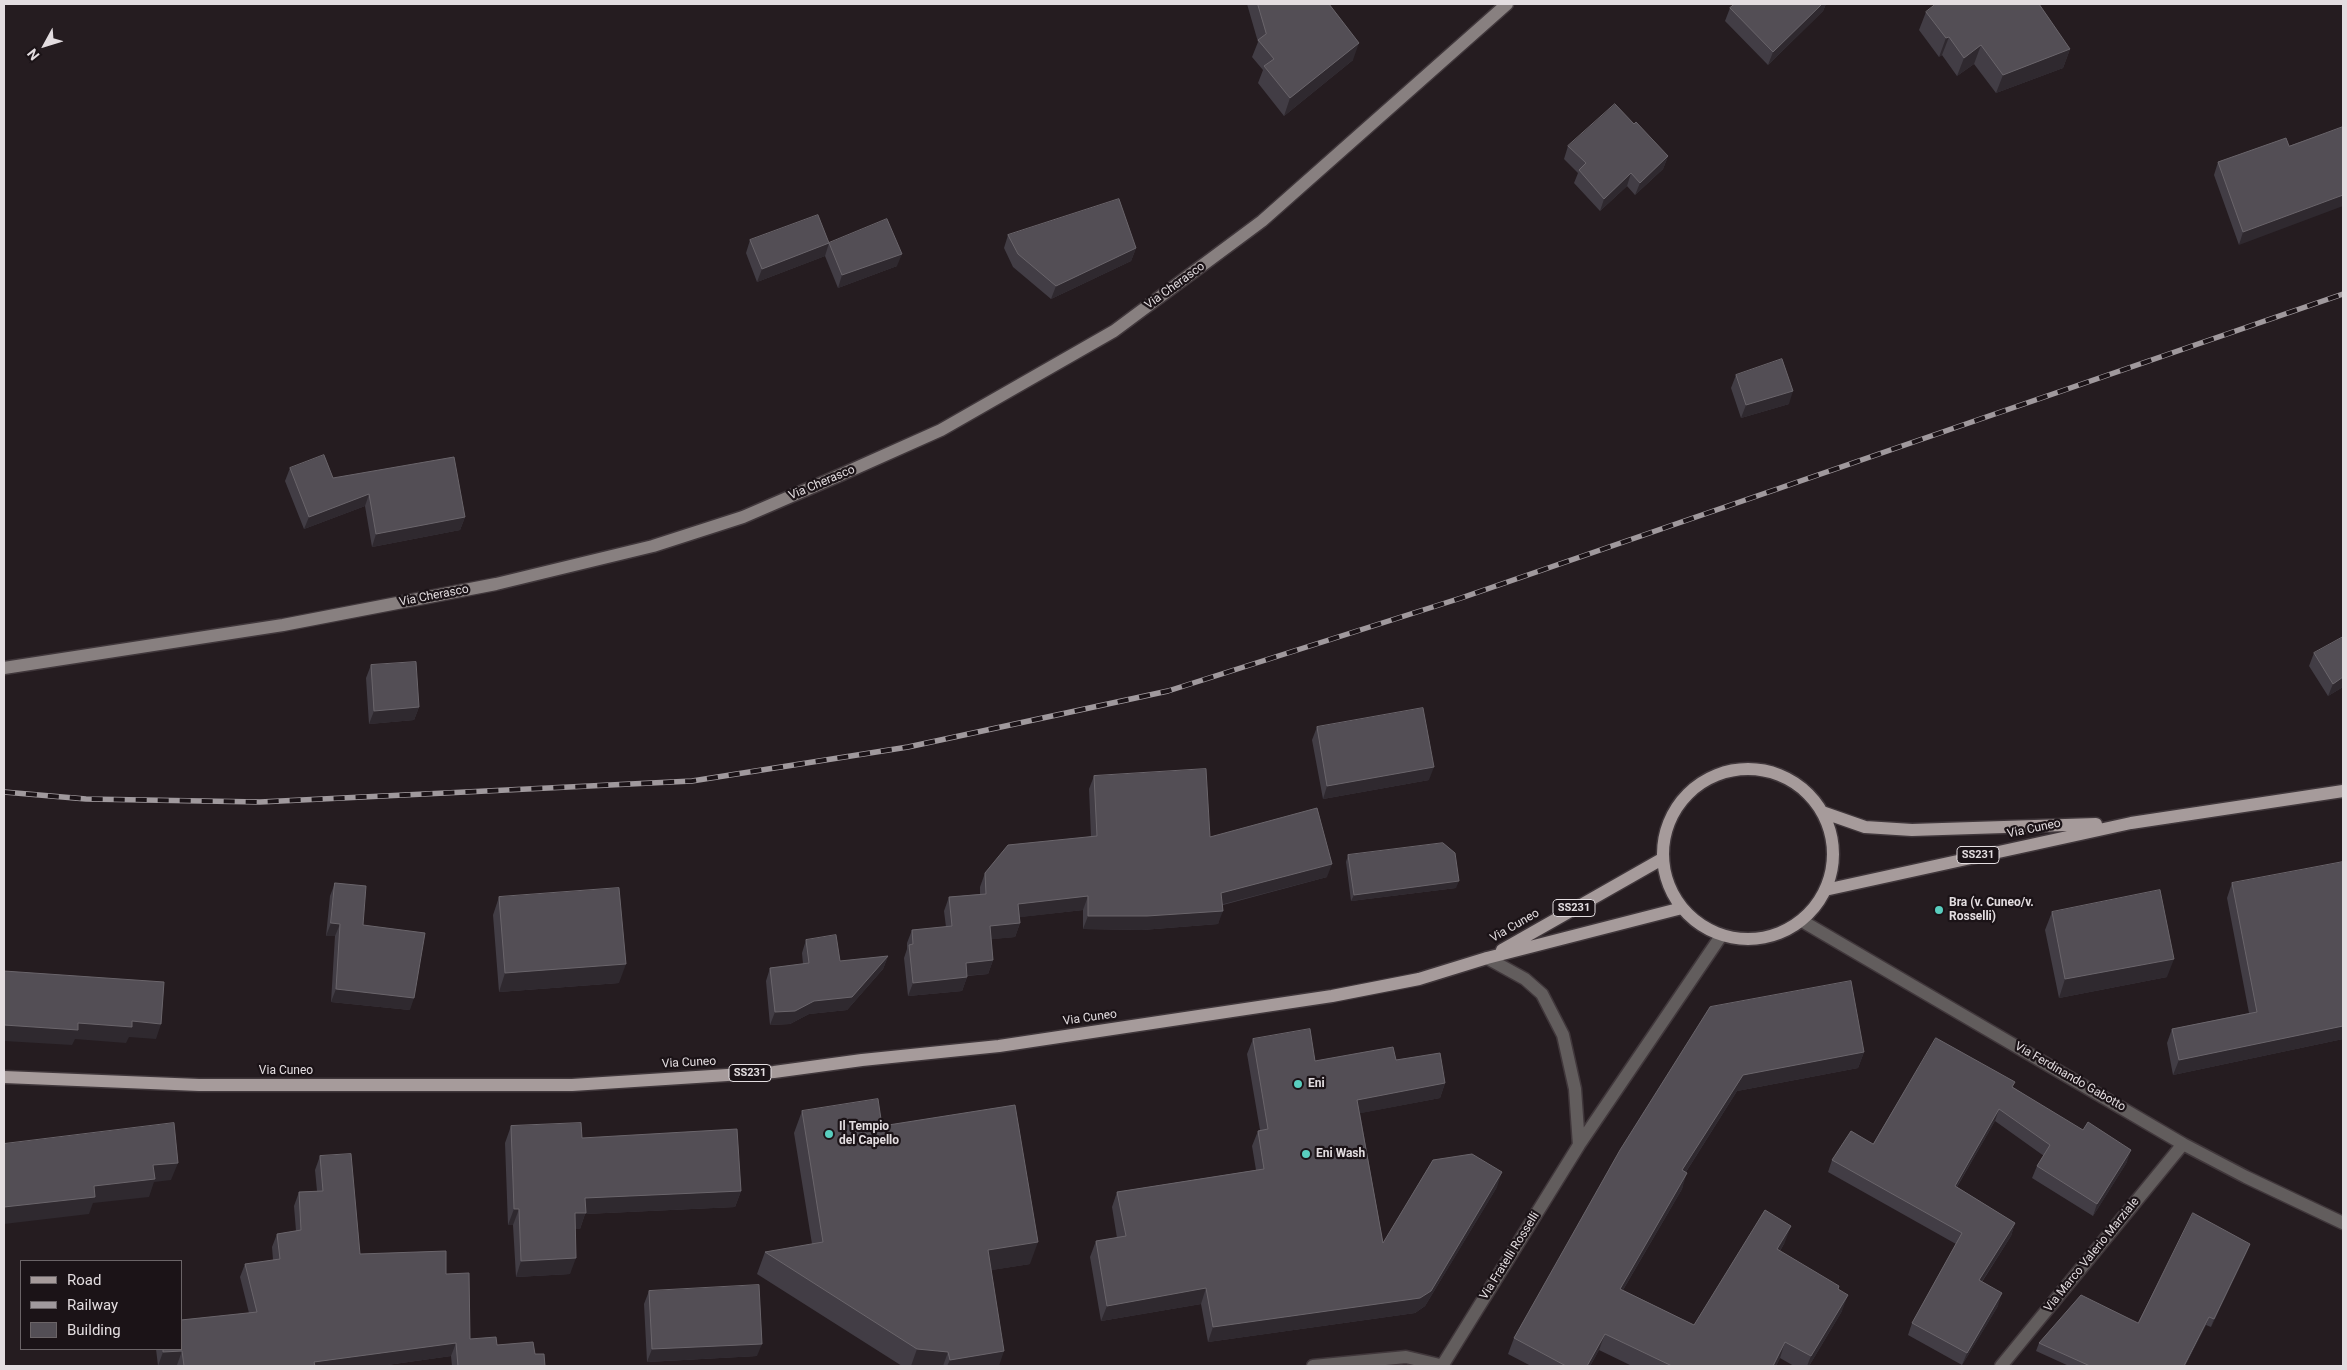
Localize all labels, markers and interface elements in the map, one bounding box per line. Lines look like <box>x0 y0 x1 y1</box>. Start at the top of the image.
north arrow <box>20 20 70 70</box>
text: N <box>24 46 43 63</box>
street label: Via Cherasco <box>1142 259 1208 313</box>
street label: Via Cherasco <box>787 463 857 503</box>
street label: Via Cherasco <box>398 582 470 610</box>
street label: Via Cuneo <box>2006 816 2062 842</box>
road number: SS231 <box>1957 846 1999 864</box>
place label: Bra (v. Cuneo/v. Rosselli) <box>1949 896 2034 924</box>
road number: SS231 <box>1553 900 1595 916</box>
marker: Bra (v. Cuneo/v. Rosselli) <box>1933 904 1945 916</box>
street label: Via Cuneo <box>1488 906 1542 946</box>
street label: Via Cuneo <box>1062 1007 1118 1029</box>
street label: Via Ferdinando Gabotto <box>2012 1039 2128 1115</box>
street label: Via Cuneo <box>661 1054 717 1072</box>
street label: Via Cuneo <box>259 1064 313 1078</box>
road number: SS231 <box>729 1064 771 1082</box>
place label: Eni <box>1308 1077 1325 1091</box>
marker: Eni <box>1292 1078 1304 1090</box>
place label: Il Tempio del Capello <box>839 1120 899 1148</box>
marker: Il Tempio del Capello <box>823 1128 835 1140</box>
place label: Eni Wash <box>1316 1147 1365 1161</box>
marker: Eni Wash <box>1300 1148 1312 1160</box>
street label: Via Marco Valerio Marziale <box>2041 1195 2143 1315</box>
street label: Via Fratelli Rosselli <box>1477 1210 1543 1302</box>
legend <box>20 1260 182 1350</box>
text: Road <box>67 1271 101 1289</box>
text: Railway <box>67 1296 118 1314</box>
text: Building <box>67 1321 121 1339</box>

